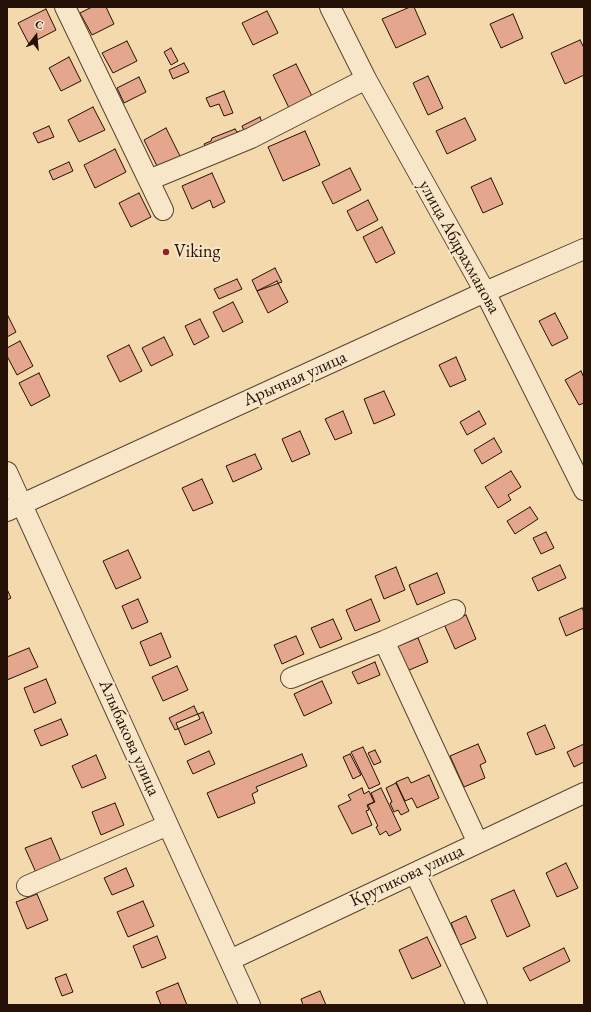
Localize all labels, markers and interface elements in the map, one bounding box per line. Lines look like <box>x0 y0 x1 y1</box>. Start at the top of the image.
north arrow <box>16 16 56 56</box>
text: С <box>34 17 45 32</box>
street label: улица Абдрахманова <box>413 176 505 318</box>
place label: Viking <box>174 241 220 263</box>
marker: Viking <box>161 247 171 257</box>
street label: Арычная улица <box>240 347 350 411</box>
street label: Алыбакова улица <box>94 676 164 800</box>
street label: Крутикова улица <box>347 840 467 912</box>

